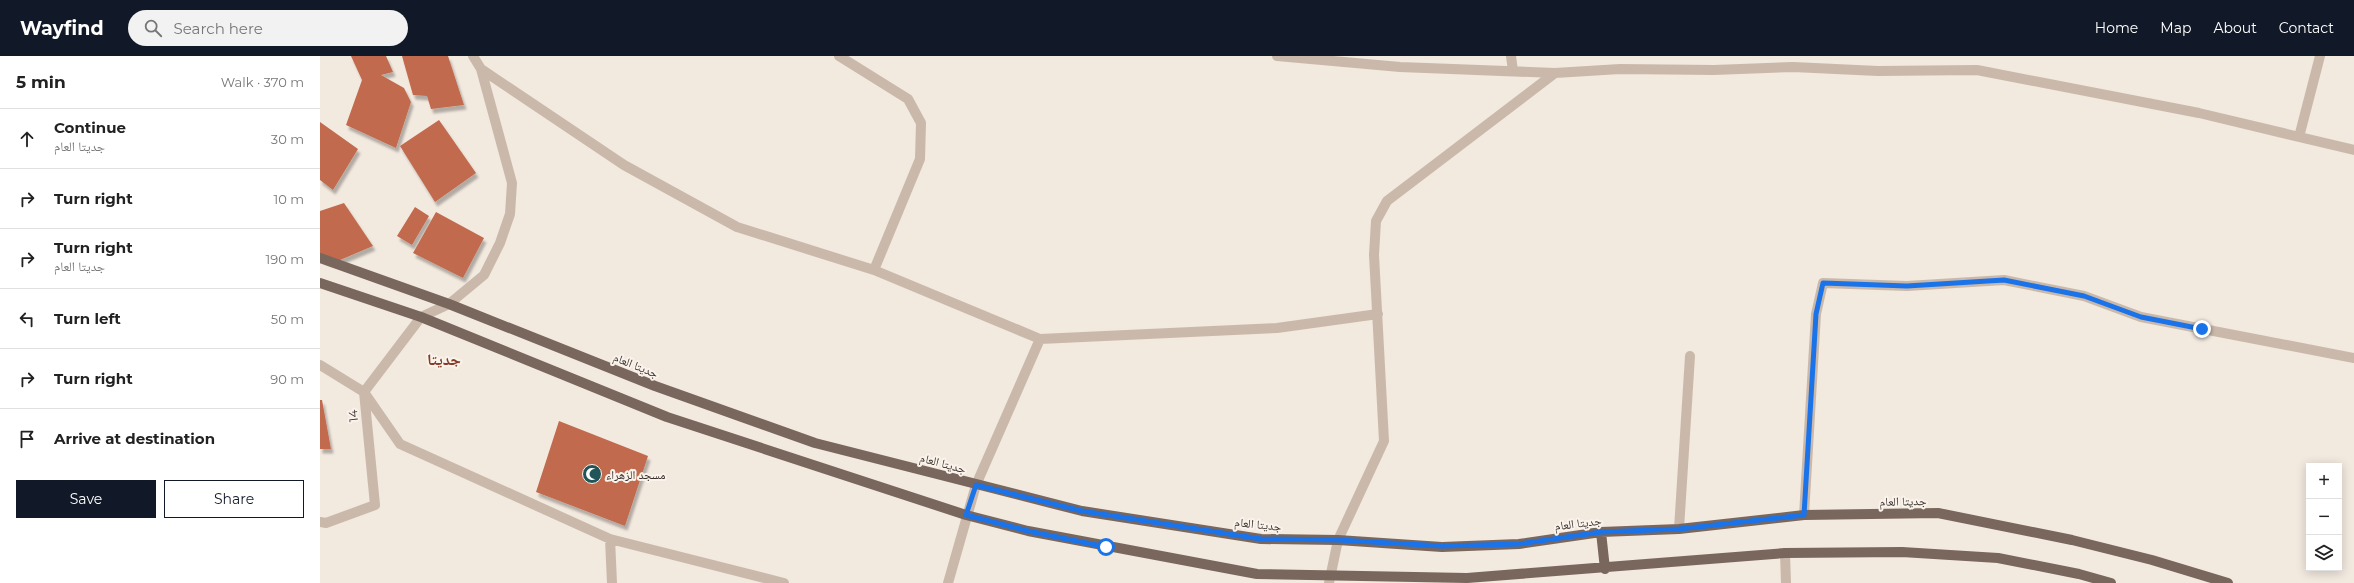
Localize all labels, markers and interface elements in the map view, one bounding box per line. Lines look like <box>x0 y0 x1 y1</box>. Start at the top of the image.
search box <box>128 10 408 46</box>
text: Wayfind <box>20 17 104 40</box>
icon: search <box>142 17 164 39</box>
text: Search here <box>174 19 263 38</box>
text: Home <box>2095 19 2138 37</box>
text: Map <box>2160 19 2191 37</box>
text: About <box>2213 19 2257 37</box>
text: Contact <box>2279 19 2334 37</box>
text: 5 min <box>16 72 66 92</box>
text: Walk · 370 m <box>221 74 304 90</box>
text: Continue <box>54 118 126 137</box>
icon: ahead <box>16 128 38 150</box>
text: 30 m <box>271 131 304 147</box>
text: جديتا العام <box>54 138 105 154</box>
icon: right <box>16 188 38 210</box>
text: Turn right <box>54 189 133 208</box>
text: 10 m <box>274 191 304 207</box>
text: Turn right <box>54 238 133 257</box>
icon: right <box>16 248 38 270</box>
text: 190 m <box>266 251 304 267</box>
text: جديتا العام <box>54 258 105 274</box>
icon: left <box>16 308 38 330</box>
text: Turn left <box>54 309 121 328</box>
text: 50 m <box>271 311 304 327</box>
route end <box>2193 320 2211 338</box>
street label: جديتا العام <box>611 349 661 382</box>
district label: جديتا <box>427 350 461 369</box>
icon: right <box>16 368 38 390</box>
text: Turn right <box>54 369 133 388</box>
text: 90 m <box>270 371 304 387</box>
street label: 14 <box>345 409 361 423</box>
icon: arrive <box>16 428 38 450</box>
text: Arrive at destination <box>54 429 215 448</box>
street label: جديتا العام <box>918 450 968 477</box>
mosque icon: مسجد الزهراء <box>581 463 603 485</box>
map controls <box>2306 463 2342 571</box>
button: + <box>2306 463 2342 499</box>
place label: مسجد الزهراء <box>606 467 666 482</box>
button: Save <box>16 480 156 518</box>
button: Share <box>164 480 304 518</box>
street label: جديتا العام <box>1879 493 1927 510</box>
button: − <box>2306 499 2342 535</box>
street label: جديتا العام <box>1554 513 1603 534</box>
street label: جديتا العام <box>1234 514 1283 535</box>
button: layers <box>2306 535 2342 571</box>
route start <box>1097 538 1115 556</box>

